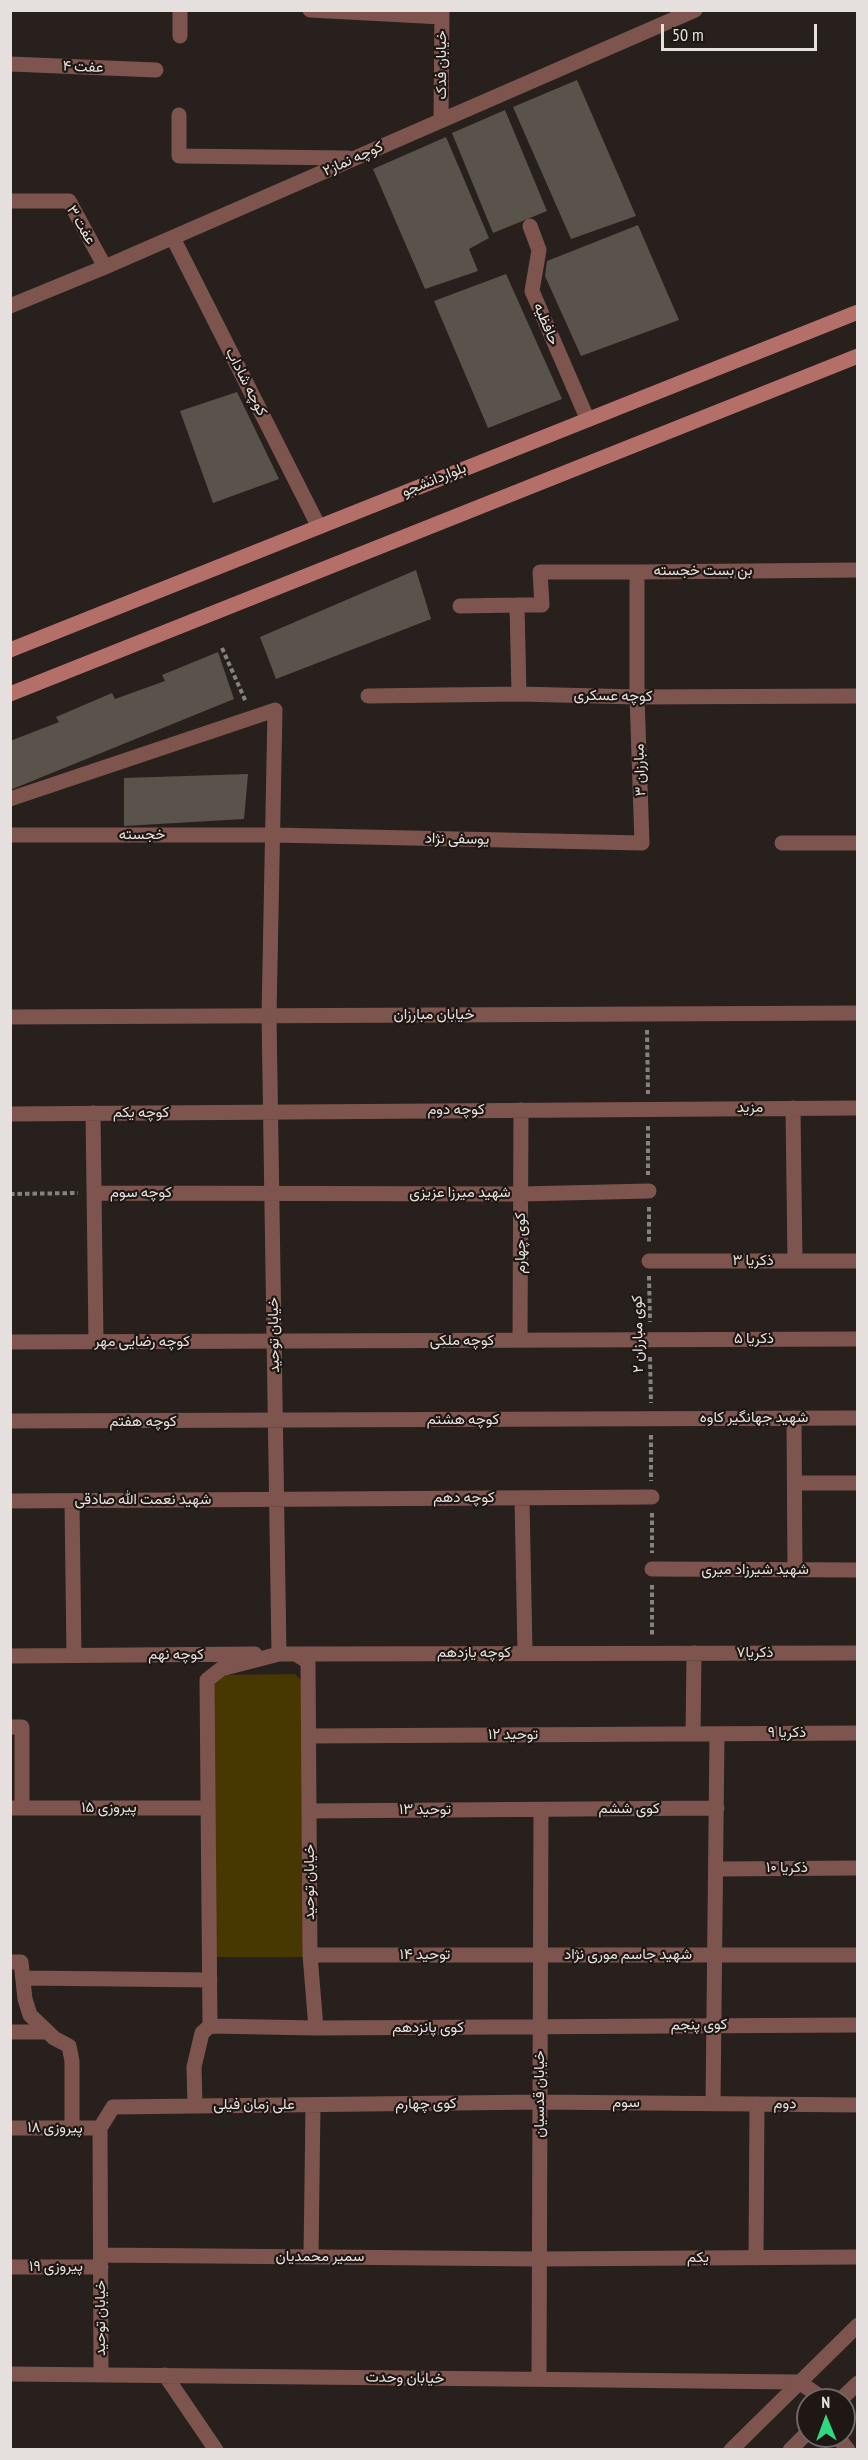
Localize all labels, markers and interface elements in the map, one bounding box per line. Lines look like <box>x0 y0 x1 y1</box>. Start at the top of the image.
scale bar <box>664 12 820 50</box>
text: 50 m <box>672 23 704 46</box>
street label: خیابان فدک <box>433 31 451 99</box>
street label: عفت ۴ <box>62 57 104 77</box>
street label: کوچه نماز۲ <box>320 138 386 180</box>
street label: عفت ۳ <box>62 202 100 248</box>
street label: حافظیه <box>529 300 563 348</box>
street label: کوچه شاداب <box>221 345 271 419</box>
street label: بلواردانشجو <box>399 459 469 501</box>
street label: بن بست خجسته <box>653 562 753 580</box>
street label: کوچه عسکری <box>573 686 653 706</box>
street label: مبارزان ۳ <box>630 743 650 797</box>
street label: خجسته <box>119 826 165 844</box>
street label: یوسفی نژاد <box>425 829 489 849</box>
street label: خیابان مبارزان <box>394 1006 474 1024</box>
street label: مزید <box>737 1099 763 1117</box>
street label: کوچه دوم <box>427 1101 485 1119</box>
street label: کوچه یکم <box>113 1104 169 1122</box>
street label: کوچه سوم <box>110 1184 172 1202</box>
street label: شهید میرزا عزیزی <box>409 1184 511 1202</box>
street label: کوی چهارم <box>512 1212 530 1274</box>
street label: ذکریا ۳ <box>732 1252 774 1270</box>
street label: کوی مبارزان ۲ <box>628 1295 648 1373</box>
street label: خیابان توحید <box>264 1297 284 1373</box>
street label: ذکریا ۵ <box>734 1330 774 1348</box>
street label: کوچه ملکی <box>430 1332 494 1350</box>
street label: کوچه رضایی مهر <box>94 1333 190 1351</box>
street label: شهید جهانگیر کاوه <box>700 1409 808 1427</box>
street label: کوچه هشتم <box>427 1411 499 1429</box>
street label: کوچه هفتم <box>109 1413 177 1431</box>
street label: کوچه دهم <box>433 1489 495 1507</box>
street label: شهید نعمت الله صادقی <box>75 1491 211 1509</box>
street label: شهید شیرزاد میری <box>701 1561 809 1579</box>
street label: کوچه یازدهم <box>437 1644 511 1662</box>
street label: ذکریا۷ <box>737 1644 773 1662</box>
street label: کوچه نهم <box>148 1646 204 1664</box>
street label: ذکریا ۹ <box>768 1724 806 1742</box>
street label: توحید ۱۲ <box>488 1726 538 1744</box>
street label: پیروزی ۱۵ <box>81 1799 137 1817</box>
street label: کوی ششم <box>598 1800 660 1818</box>
street label: توحید ۱۳ <box>399 1801 451 1819</box>
street label: خیابان توحید <box>301 1844 319 1920</box>
street label: ذکریا ۱۰ <box>766 1859 808 1877</box>
street label: توحید ۱۴ <box>400 1946 450 1964</box>
street label: شهید جاسم موری نژاد <box>564 1946 692 1964</box>
street label: کوی پنجم <box>671 2016 727 2034</box>
street label: کوی پانزدهم <box>392 2019 464 2037</box>
street label: خیابان قدسیان <box>531 2050 549 2138</box>
street label: کوی چهارم <box>395 2094 457 2114</box>
street label: سوم <box>612 2094 640 2112</box>
street label: دوم <box>773 2095 797 2113</box>
street label: علی زمان فیلی <box>213 2096 295 2114</box>
street label: پیروزی ۱۸ <box>27 2119 83 2137</box>
street label: سمیر محمدیان <box>276 2248 364 2266</box>
street label: یکم <box>687 2249 709 2267</box>
street label: پیروزی ۱۹ <box>29 2258 83 2276</box>
street label: خیابان توحید <box>92 2280 110 2356</box>
street label: خیابان وحدت <box>365 2368 445 2388</box>
north arrow <box>796 2388 856 2448</box>
text: N <box>821 2392 830 2412</box>

